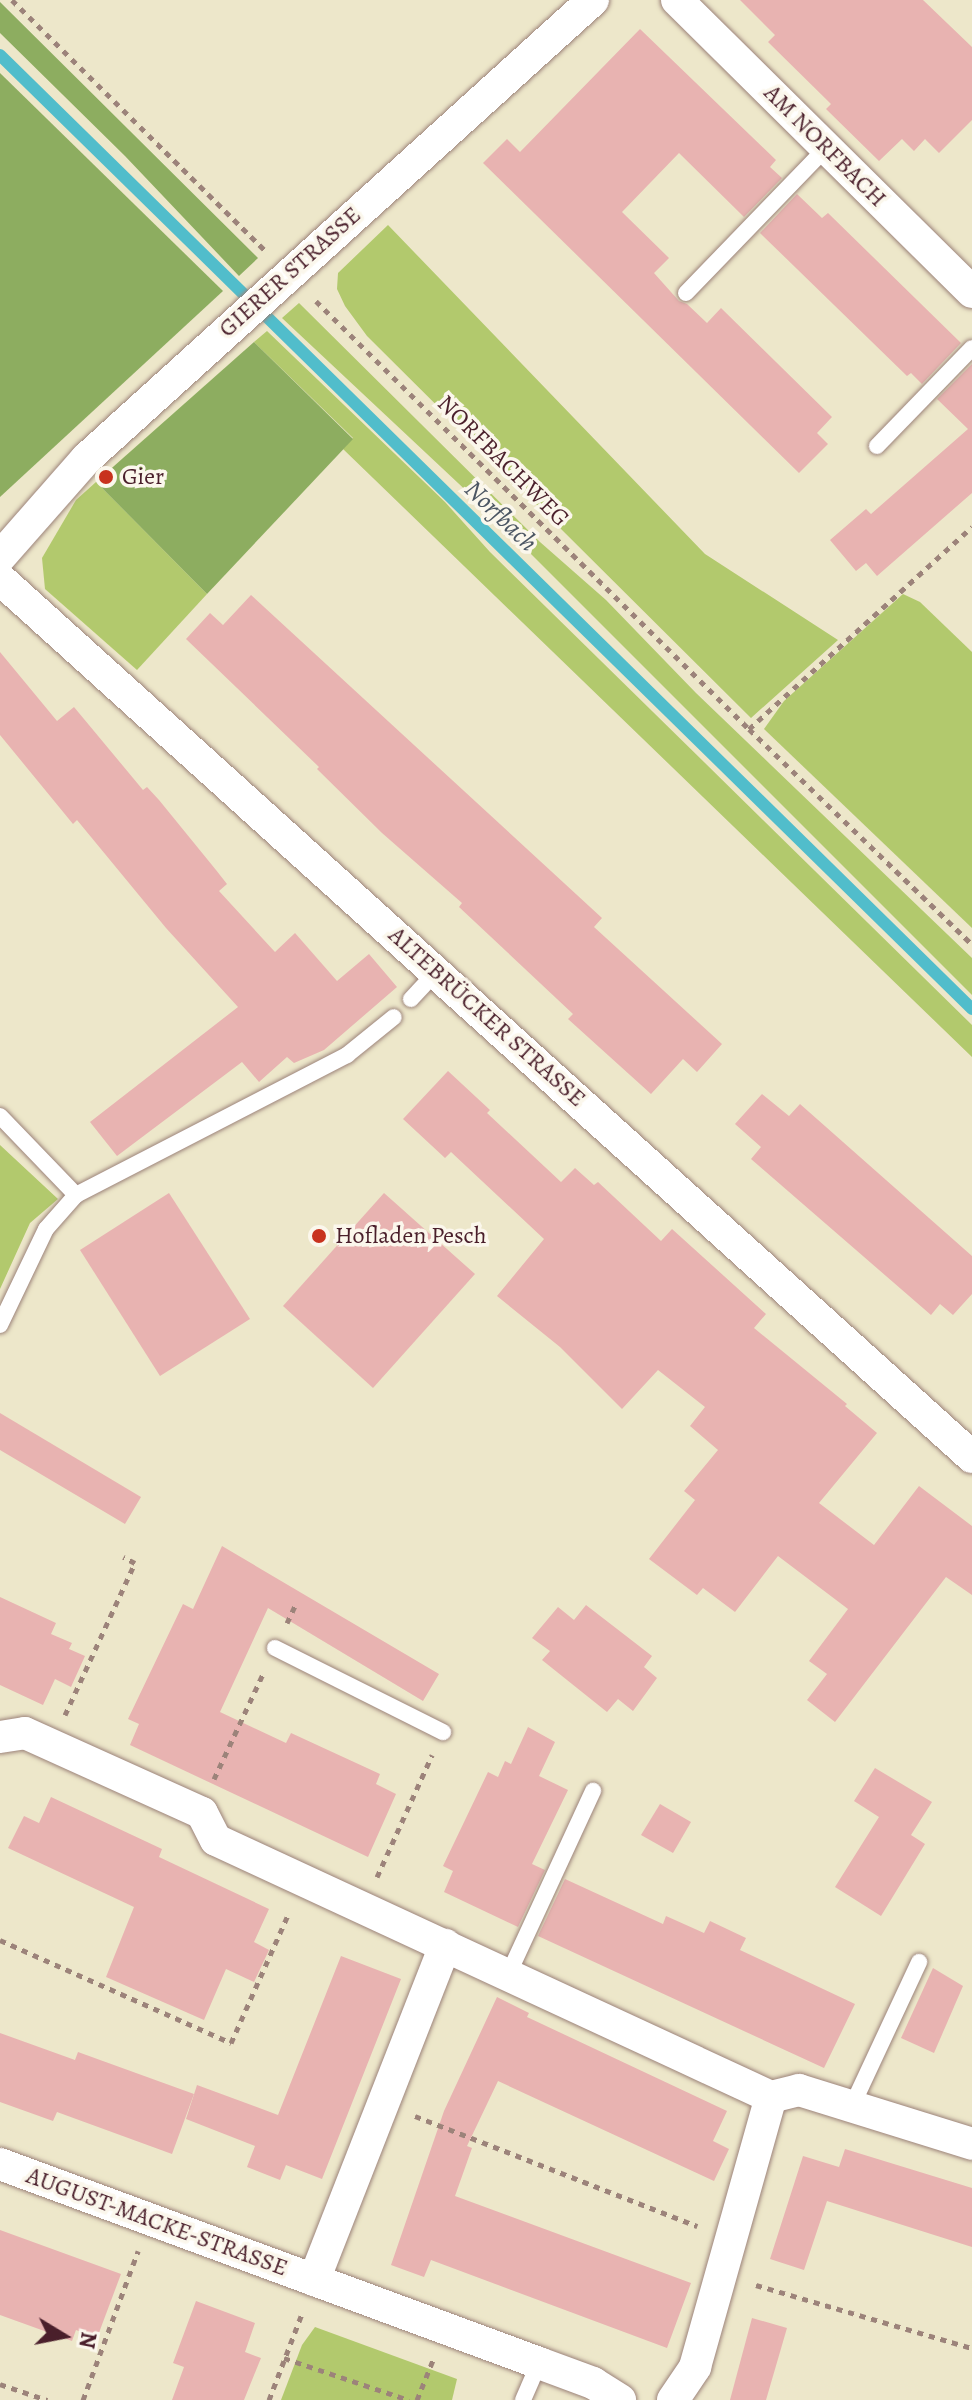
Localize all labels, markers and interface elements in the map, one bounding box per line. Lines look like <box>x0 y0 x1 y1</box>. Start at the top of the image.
street label: AM NORFBACH <box>758 79 892 213</box>
street label: GIERER STRASSE <box>213 201 367 343</box>
street label: NORFBACHWEG <box>431 389 575 533</box>
place label: Gier <box>122 463 164 491</box>
marker: Gier <box>97 468 115 486</box>
water label: Norfbach <box>458 474 544 558</box>
street label: ALTEBRÜCKER STRASSE <box>383 921 591 1113</box>
place label: Hofladen Pesch <box>335 1222 487 1250</box>
marker: Hofladen Pesch <box>310 1227 328 1245</box>
street label: AUGUST-MACKE-STRASSE <box>22 2161 292 2283</box>
north arrow <box>24 2296 104 2376</box>
text: N <box>71 2330 104 2351</box>

